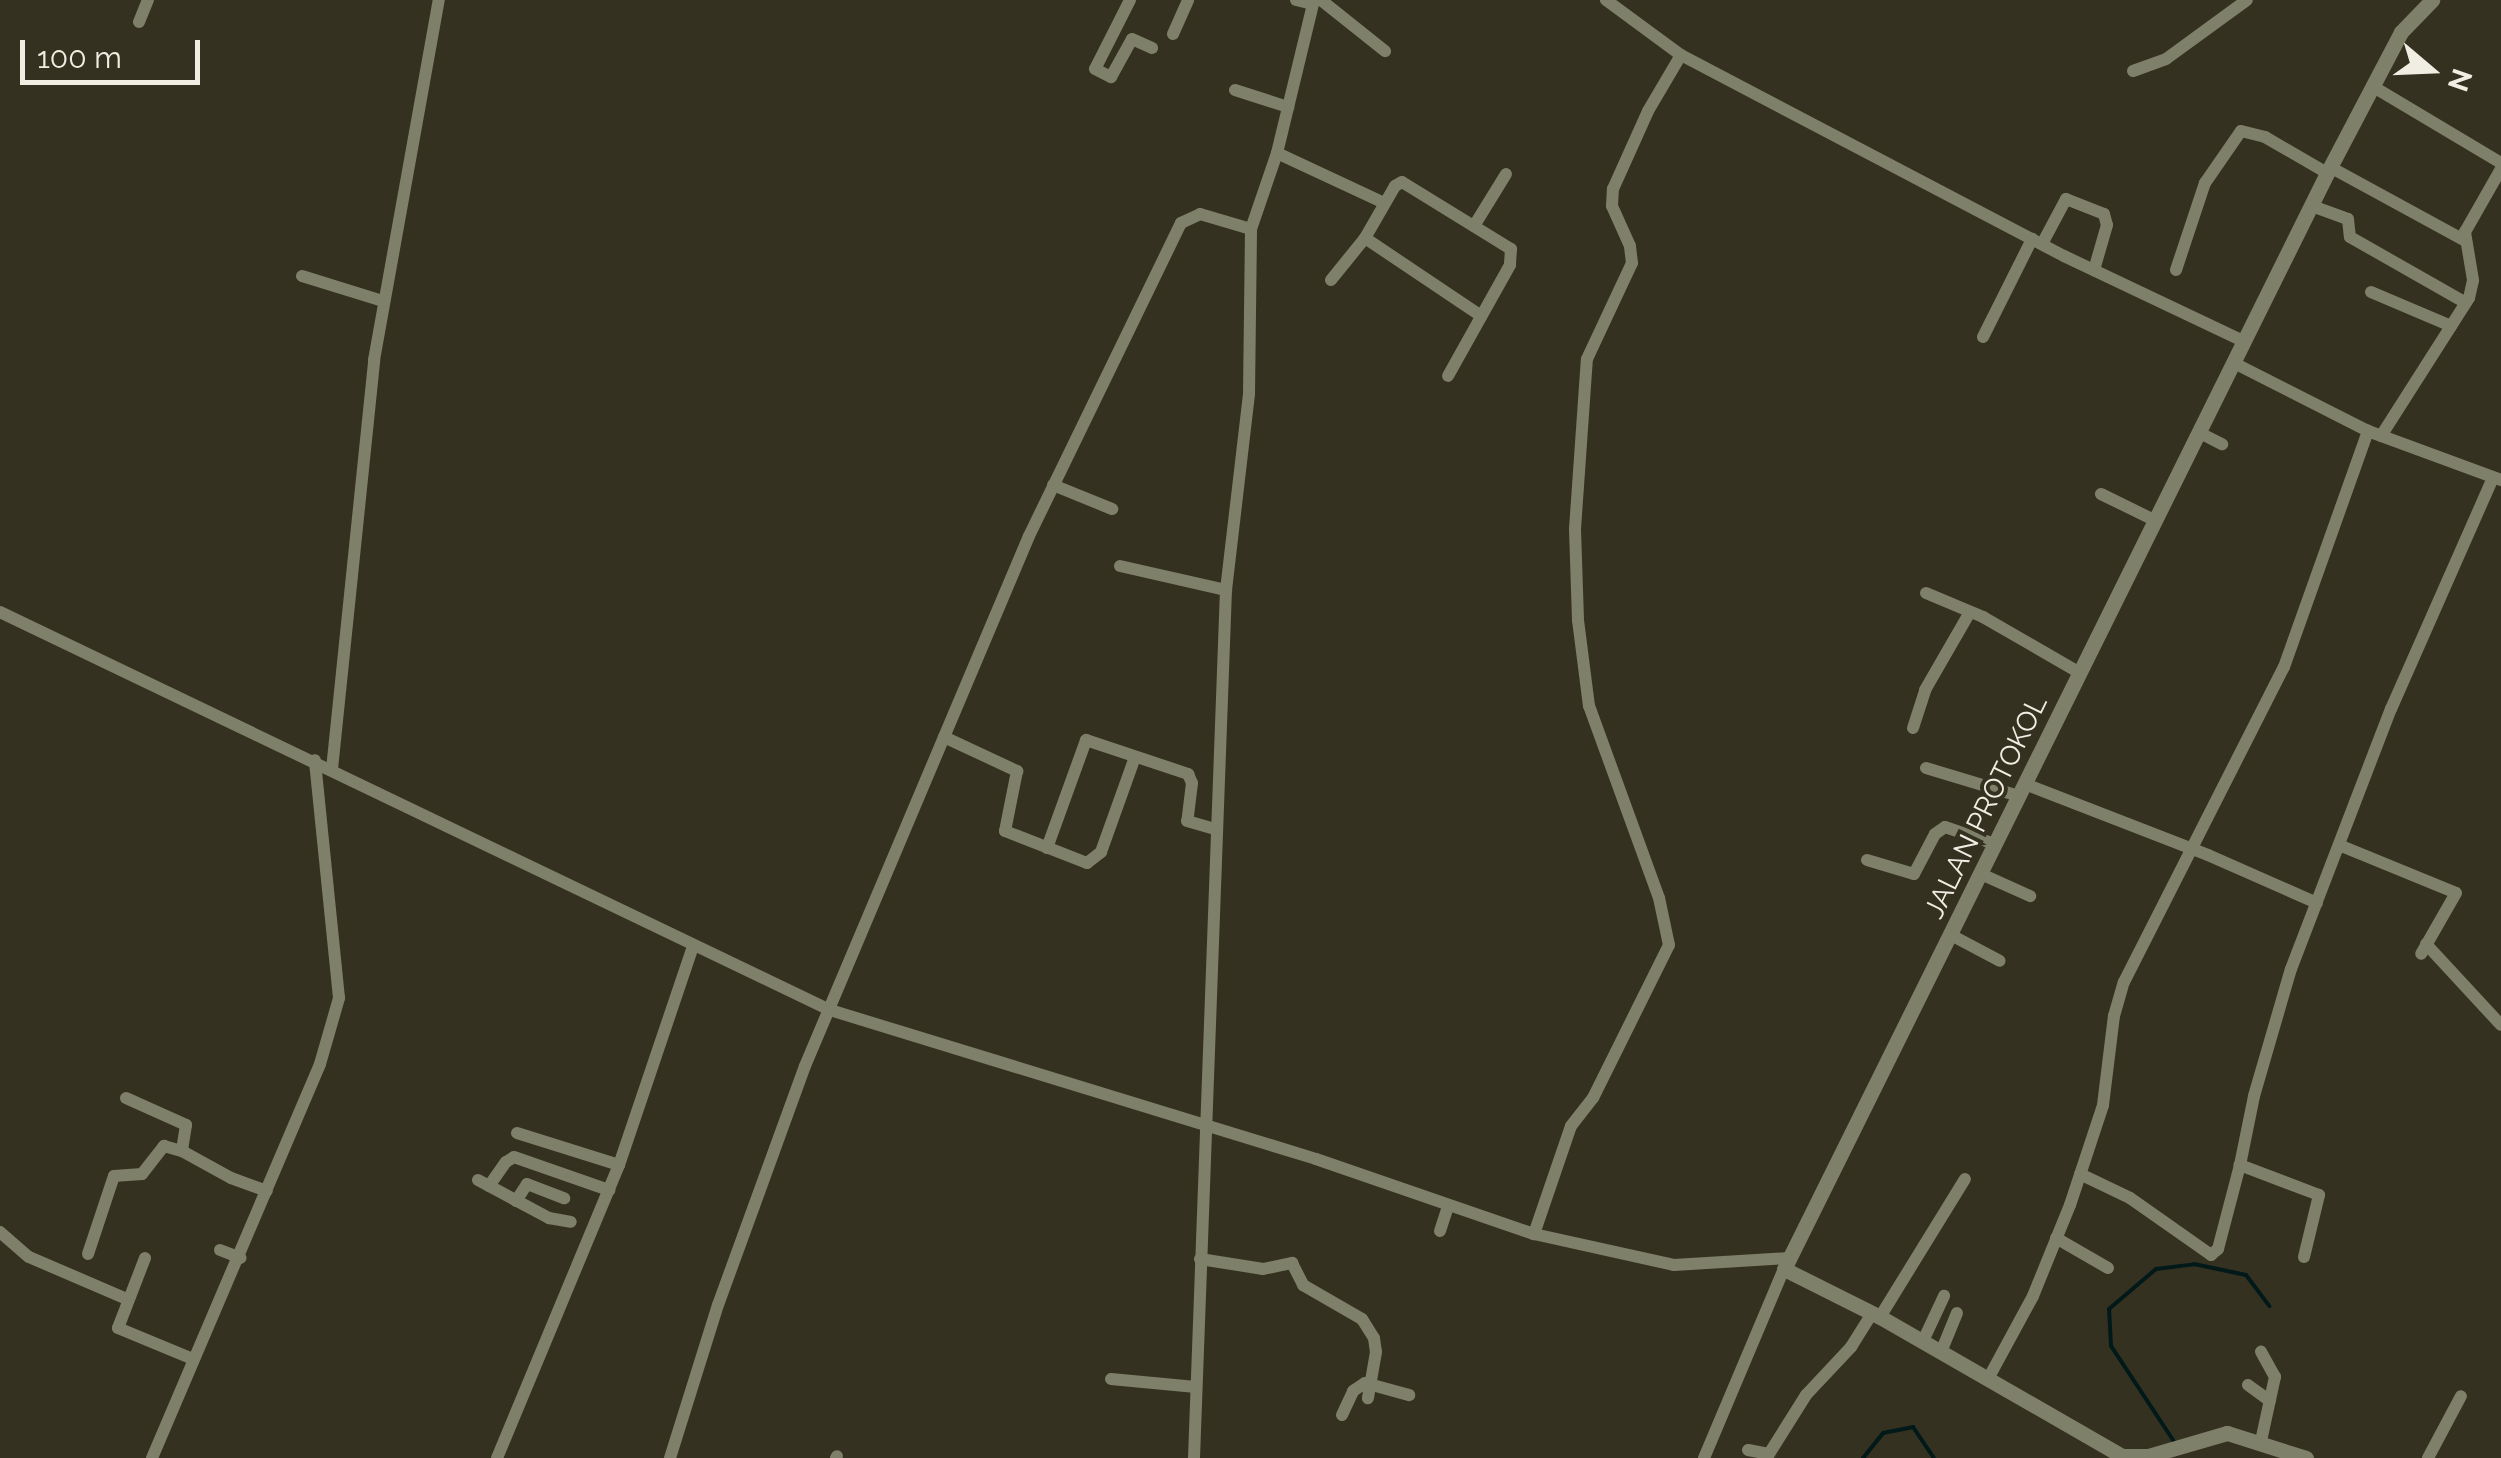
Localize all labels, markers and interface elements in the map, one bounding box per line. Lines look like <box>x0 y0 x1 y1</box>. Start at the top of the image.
scale bar <box>25 20 205 82</box>
north arrow <box>2381 20 2481 120</box>
text: 100 m <box>37 40 122 75</box>
text: N <box>2441 64 2479 95</box>
street label: JALAN PROTOKOL <box>1917 690 2055 924</box>

